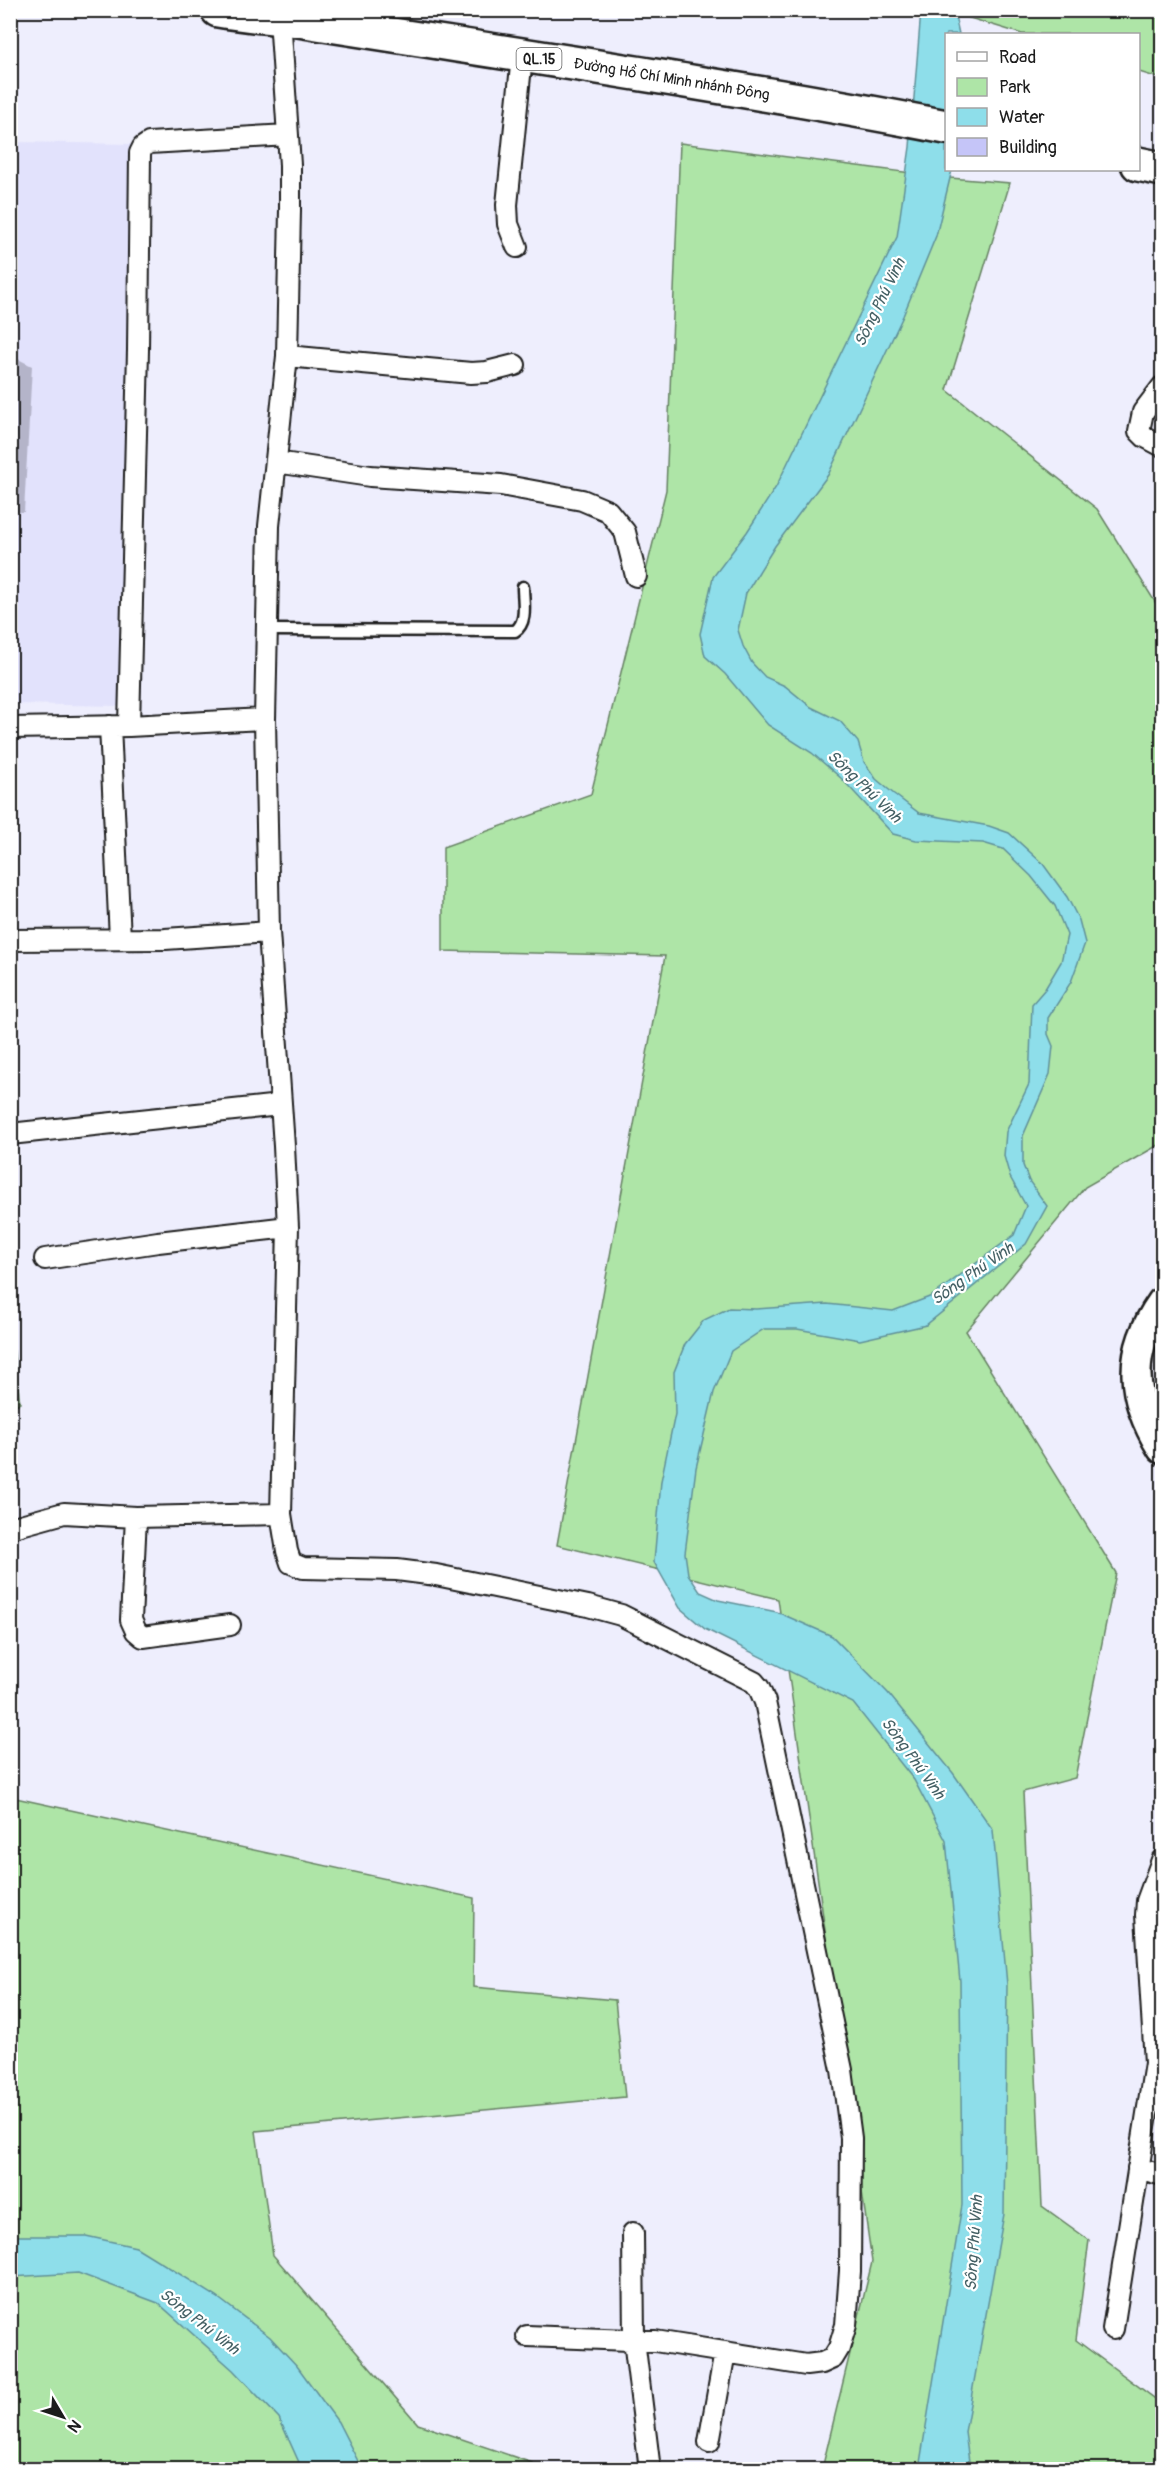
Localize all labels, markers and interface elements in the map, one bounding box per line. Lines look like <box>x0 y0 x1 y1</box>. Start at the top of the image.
legend <box>945 33 1140 171</box>
text: Road <box>999 46 1036 69</box>
road number: QL.15 <box>516 48 562 70</box>
street label: Đường Hồ Chí Minh nhánh Đông <box>572 54 771 105</box>
text: Park <box>999 76 1031 99</box>
text: Water <box>999 106 1045 129</box>
text: Building <box>999 136 1057 159</box>
water label: Sông Phú Vinh <box>850 254 910 350</box>
water label: Sông Phú Vinh <box>823 746 907 828</box>
water label: Sông Phú Vinh <box>928 1237 1019 1309</box>
water label: Sông Phú Vinh <box>877 1714 950 1804</box>
water label: Sông Phú Vinh <box>961 2193 987 2291</box>
water label: Sông Phú Vinh <box>156 2284 244 2360</box>
north arrow <box>33 2387 93 2447</box>
text: N <box>63 2415 85 2436</box>

